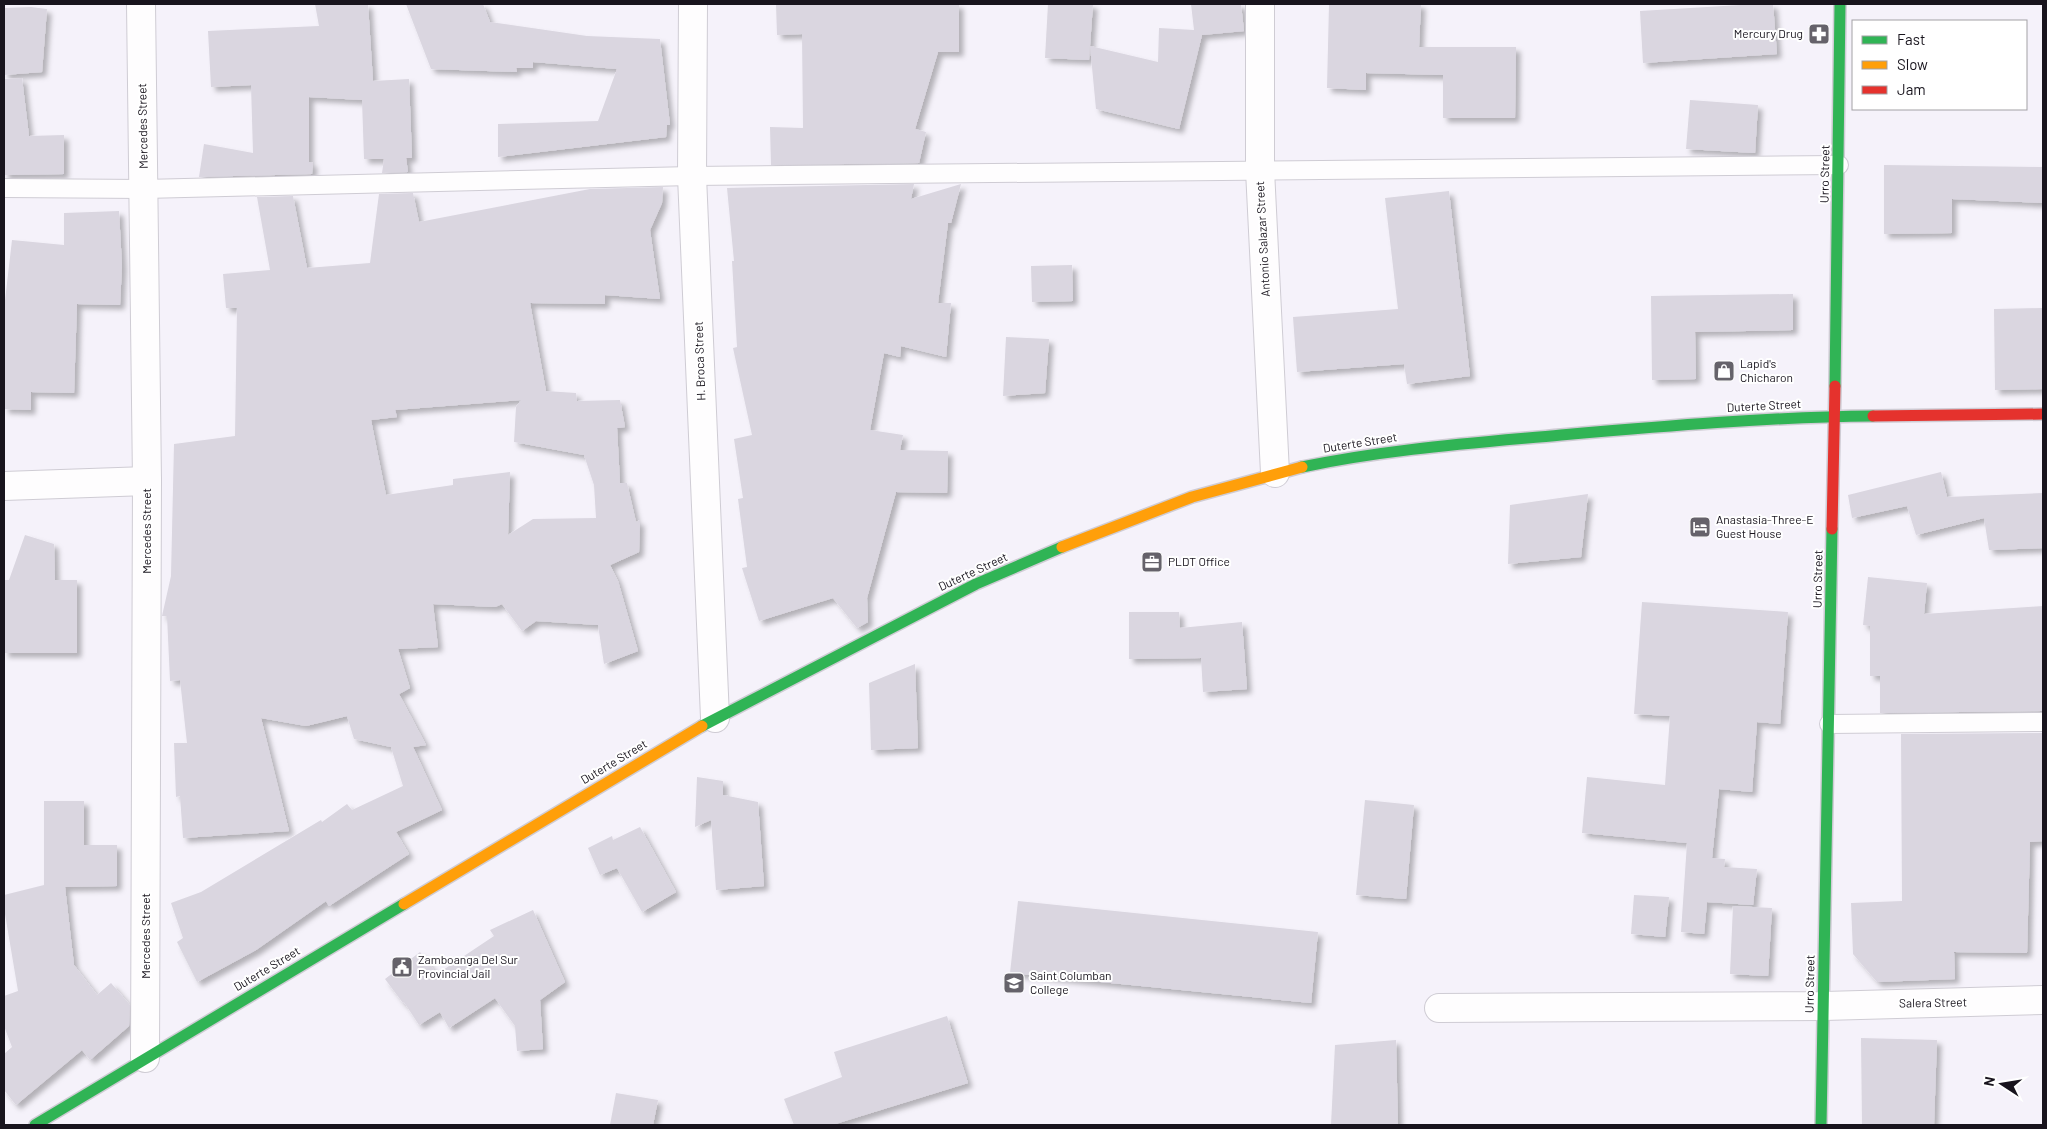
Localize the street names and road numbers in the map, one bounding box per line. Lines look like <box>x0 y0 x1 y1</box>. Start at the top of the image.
street label: Mercedes Street <box>134 83 150 169</box>
street label: Urro Street <box>1816 145 1832 203</box>
street label: Antonio Salazar Street <box>1252 181 1272 297</box>
street label: H. Broca Street <box>691 321 707 401</box>
street label: Duterte Street <box>1726 396 1802 414</box>
street label: Duterte Street <box>1322 429 1398 455</box>
street label: Mercedes Street <box>139 488 153 574</box>
street label: Duterte Street <box>936 549 1009 593</box>
street label: Urro Street <box>1809 550 1825 608</box>
street label: Duterte Street <box>578 736 649 786</box>
street label: Mercedes Street <box>138 893 152 979</box>
street label: Duterte Street <box>231 943 302 993</box>
street label: Urro Street <box>1801 955 1817 1013</box>
street label: Salera Street <box>1899 994 1967 1010</box>

